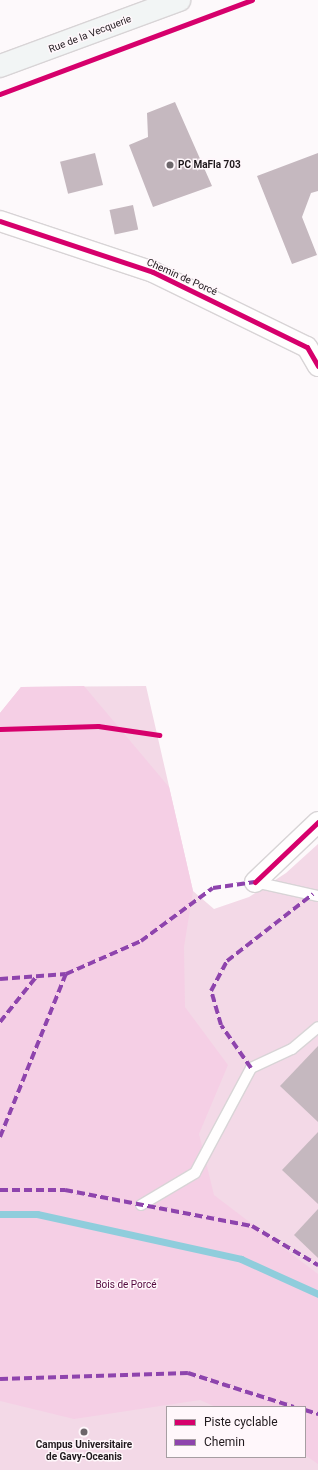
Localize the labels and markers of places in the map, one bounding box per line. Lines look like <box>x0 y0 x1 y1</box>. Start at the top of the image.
place label: PC MaFla 703 <box>178 159 241 171</box>
marker: PC MaFla 703 <box>165 160 175 170</box>
marker: Campus Universitaire de Gavy-Oceanis <box>79 1427 89 1437</box>
place label: Campus Universitaire de Gavy-Oceanis <box>36 1438 132 1462</box>

